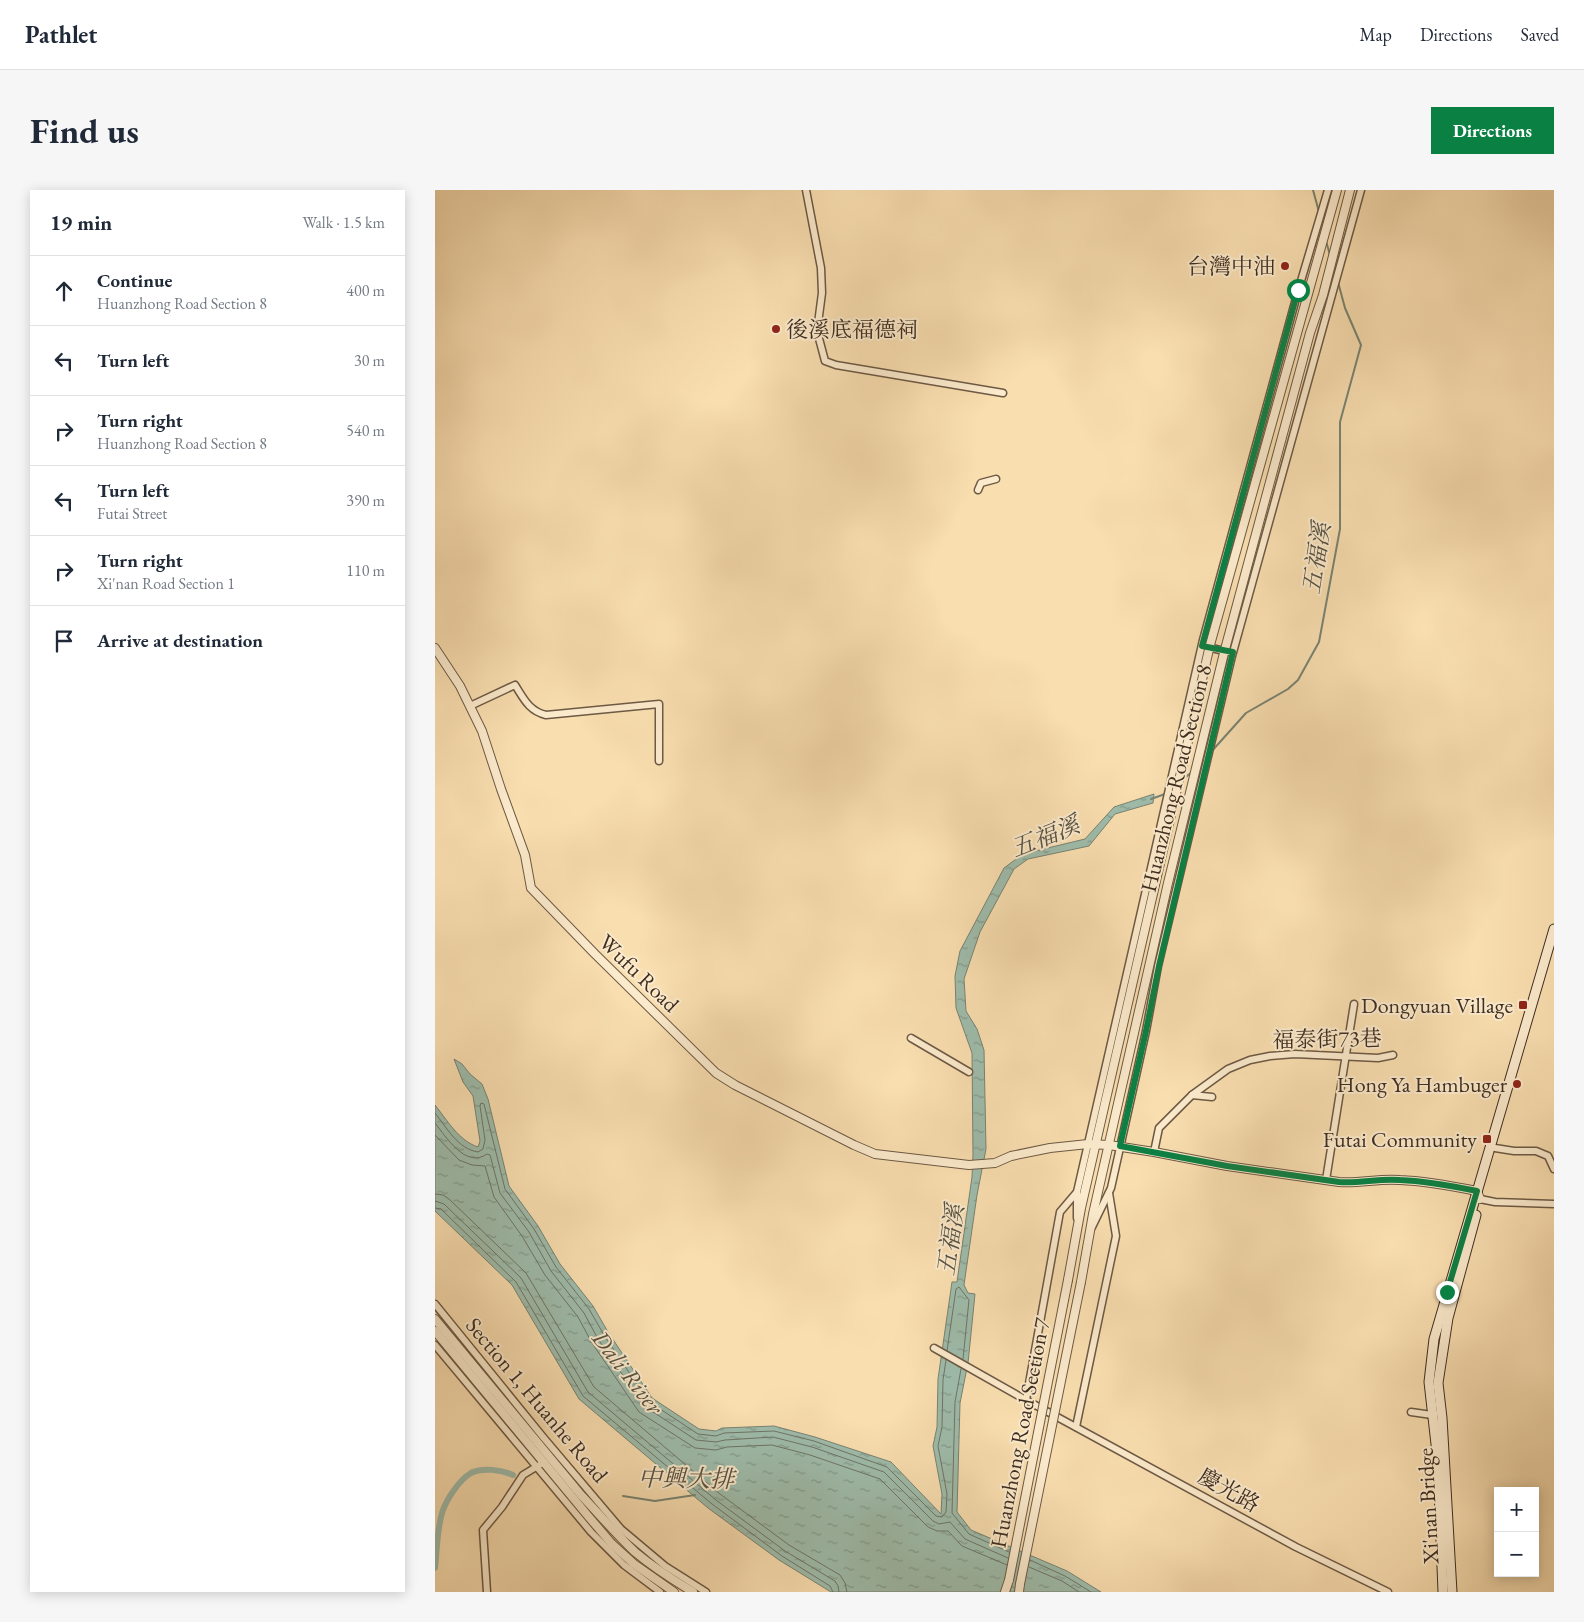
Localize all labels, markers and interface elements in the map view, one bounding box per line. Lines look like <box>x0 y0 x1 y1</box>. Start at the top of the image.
text: Pathlet <box>25 19 97 50</box>
text: Map <box>1360 23 1392 46</box>
text: Directions <box>1420 23 1492 46</box>
text: Saved <box>1520 23 1559 46</box>
button: Directions <box>1431 107 1554 154</box>
text: Find us <box>30 108 139 153</box>
text: 19 min <box>50 209 112 236</box>
text: Walk · 1.5 km <box>302 212 385 233</box>
place label: 台灣中油 <box>1187 252 1275 281</box>
marker: 台灣中油 <box>1279 260 1291 272</box>
text: Continue <box>97 268 172 293</box>
icon: ahead <box>50 277 78 305</box>
route start <box>1287 279 1310 302</box>
text: 400 m <box>346 280 385 301</box>
text: Huanzhong Road Section 8 <box>97 293 267 314</box>
place label: 後溪底福德祠 <box>786 315 918 344</box>
marker: 後溪底福德祠 <box>770 323 782 335</box>
icon: left <box>50 347 78 375</box>
text: Turn left <box>97 348 169 373</box>
text: 30 m <box>354 350 385 371</box>
text: Turn right <box>97 408 183 433</box>
icon: right <box>50 417 78 445</box>
text: 540 m <box>346 420 385 441</box>
text: Huanzhong Road Section 8 <box>97 433 267 454</box>
text: Turn left <box>97 478 169 503</box>
icon: left <box>50 487 78 515</box>
text: 390 m <box>346 490 385 511</box>
text: Futai Street <box>97 503 167 524</box>
water label: 五福溪 <box>1295 517 1337 596</box>
text: Turn right <box>97 548 183 573</box>
icon: right <box>50 557 78 585</box>
text: 110 m <box>346 560 385 581</box>
text: Xi'nan Road Section 1 <box>97 573 235 594</box>
icon: arrive <box>50 627 78 655</box>
text: Arrive at destination <box>97 628 263 653</box>
street label: Huanzhong Road Section 8 <box>1134 661 1218 895</box>
water label: 五福溪 <box>1006 807 1087 864</box>
street label: Wufu Road <box>593 928 686 1019</box>
place label: Dongyuan Village <box>1361 991 1513 1020</box>
marker: Dongyuan Village <box>1517 999 1529 1011</box>
street label: 福泰街73巷 <box>1272 1024 1382 1054</box>
place label: Hong Ya Hambuger <box>1337 1070 1508 1099</box>
marker: Hong Ya Hambuger <box>1511 1078 1523 1090</box>
place label: Futai Community <box>1323 1125 1477 1154</box>
marker: Futai Community <box>1481 1133 1493 1145</box>
water label: 五福溪 <box>930 1199 971 1278</box>
route end <box>1436 1281 1459 1304</box>
street label: Section 1, Huanhe Road <box>459 1311 615 1489</box>
street label: Huanzhong Road Section 7 <box>983 1315 1057 1550</box>
water label: Dali River <box>585 1323 672 1422</box>
street label: Xi'nan Bridge <box>1410 1447 1446 1566</box>
street label: 慶光路 <box>1193 1461 1265 1519</box>
water label: 中興大排 <box>638 1462 737 1494</box>
map controls <box>1494 1487 1539 1577</box>
button: + <box>1494 1487 1539 1532</box>
button: − <box>1494 1532 1539 1577</box>

